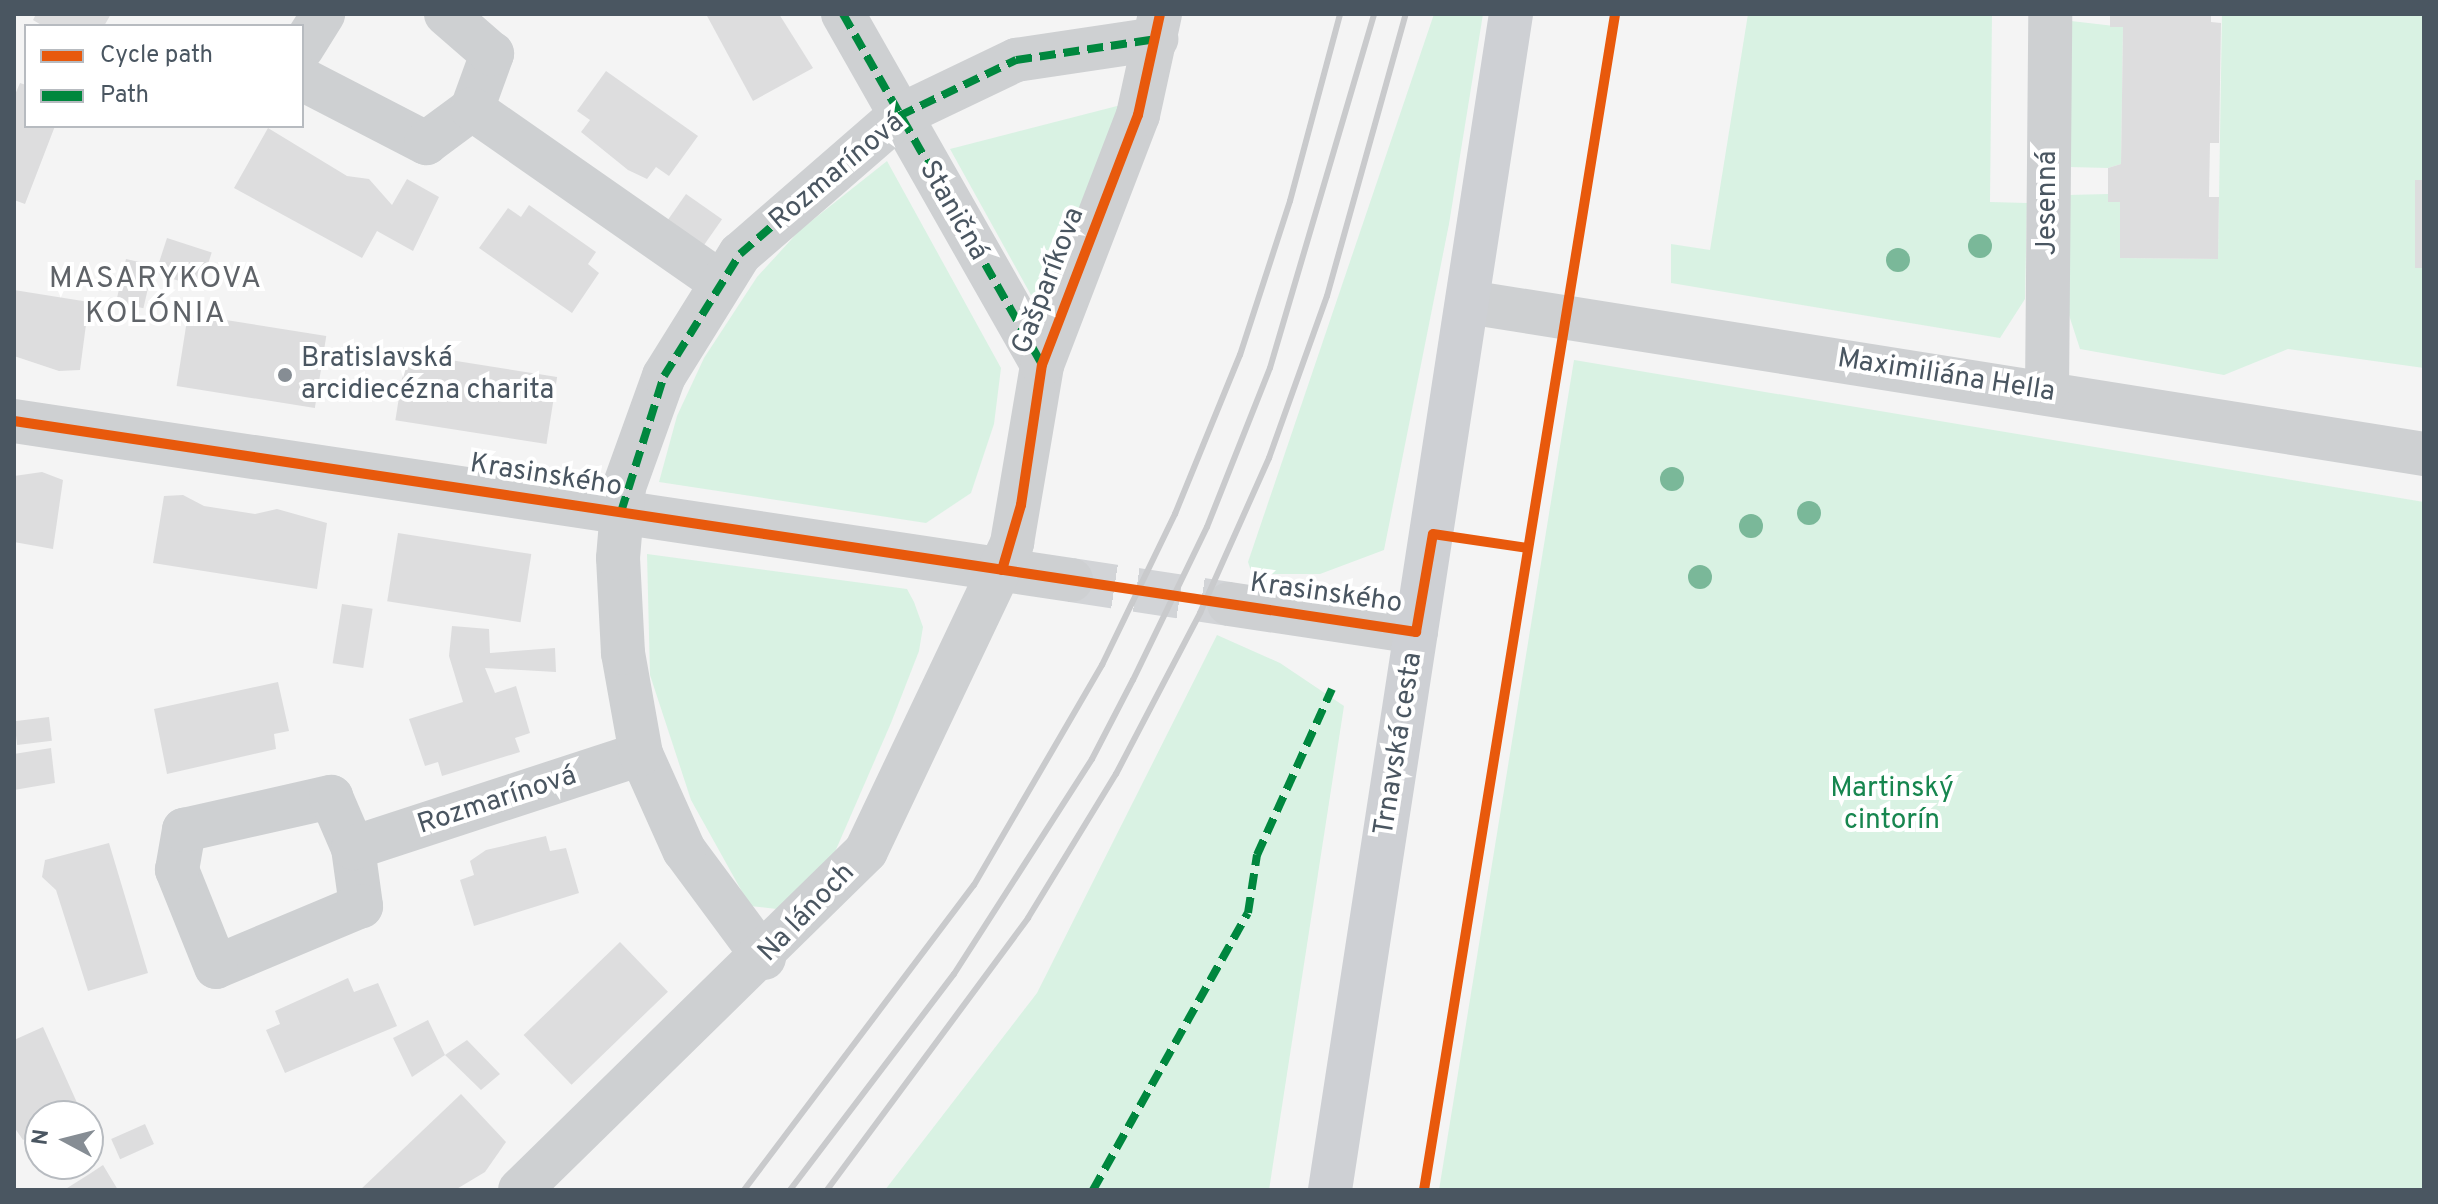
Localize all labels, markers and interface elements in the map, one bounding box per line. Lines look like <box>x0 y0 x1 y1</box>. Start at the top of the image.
legend <box>24 24 304 128</box>
text: Cycle path <box>100 41 213 71</box>
text: Path <box>100 81 149 111</box>
street label: Rozmarínová <box>763 106 911 238</box>
street label: Jesenná <box>2031 151 2065 255</box>
street label: Staničná <box>911 155 995 267</box>
street label: Gašparíkova <box>1006 203 1092 359</box>
district label: MASARYKOVA KOLÓNIA <box>49 262 263 332</box>
place label: Bratislavská arcidiecézna charita <box>301 342 554 408</box>
street label: Maximiliána Hella <box>1835 342 2057 410</box>
marker: Bratislavská arcidiecézna charita <box>276 366 294 384</box>
street label: Krasinského <box>468 447 624 505</box>
street label: Krasinského <box>1248 567 1404 621</box>
street label: Trnavská cesta <box>1368 650 1430 838</box>
street label: Rozmarínová <box>413 760 581 842</box>
park label: Martinský cintorín <box>1830 772 1954 838</box>
street label: Na lánoch <box>752 857 862 969</box>
north arrow <box>24 1100 104 1180</box>
text: N <box>27 1128 56 1147</box>

